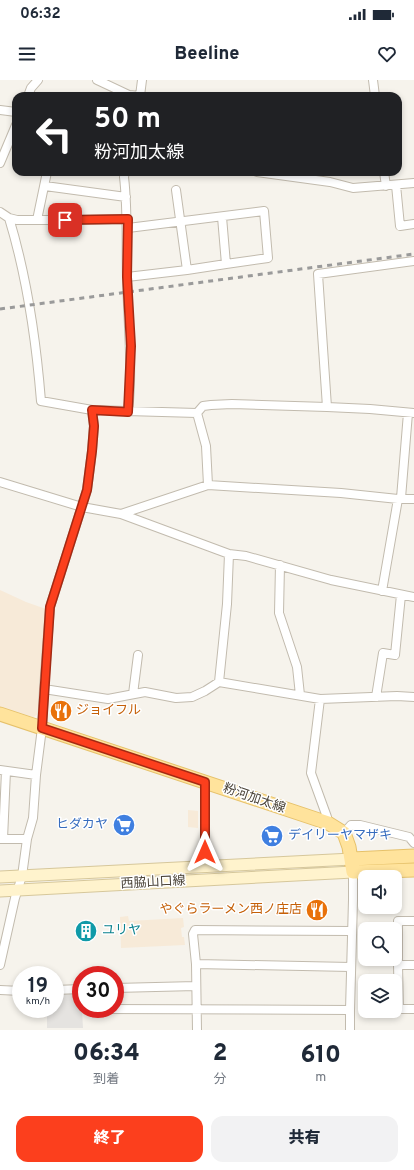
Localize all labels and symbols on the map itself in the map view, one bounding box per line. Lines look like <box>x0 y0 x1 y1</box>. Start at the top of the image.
pin <box>48 203 82 237</box>
restaurant icon: ジョイフル <box>48 698 74 724</box>
place label: ジョイフル <box>76 703 141 719</box>
street label: 粉河加太線 <box>221 780 288 817</box>
supermarket icon: ヒダカヤ <box>111 812 137 838</box>
place label: ヒダカヤ <box>56 817 108 833</box>
supermarket icon: デイリーヤマザキ <box>259 823 285 849</box>
place label: デイリーヤマザキ <box>288 828 392 844</box>
position arrow <box>184 831 226 873</box>
street label: 西脇山口線 <box>120 872 186 893</box>
restaurant icon: やぐらラーメン西ノ庄店 <box>304 897 330 923</box>
place label: やぐらラーメン西ノ庄店 <box>160 902 302 918</box>
building icon: ユリヤ <box>73 918 99 944</box>
place label: ユリヤ <box>102 923 141 939</box>
speed limit sign: 30 <box>72 966 124 1018</box>

